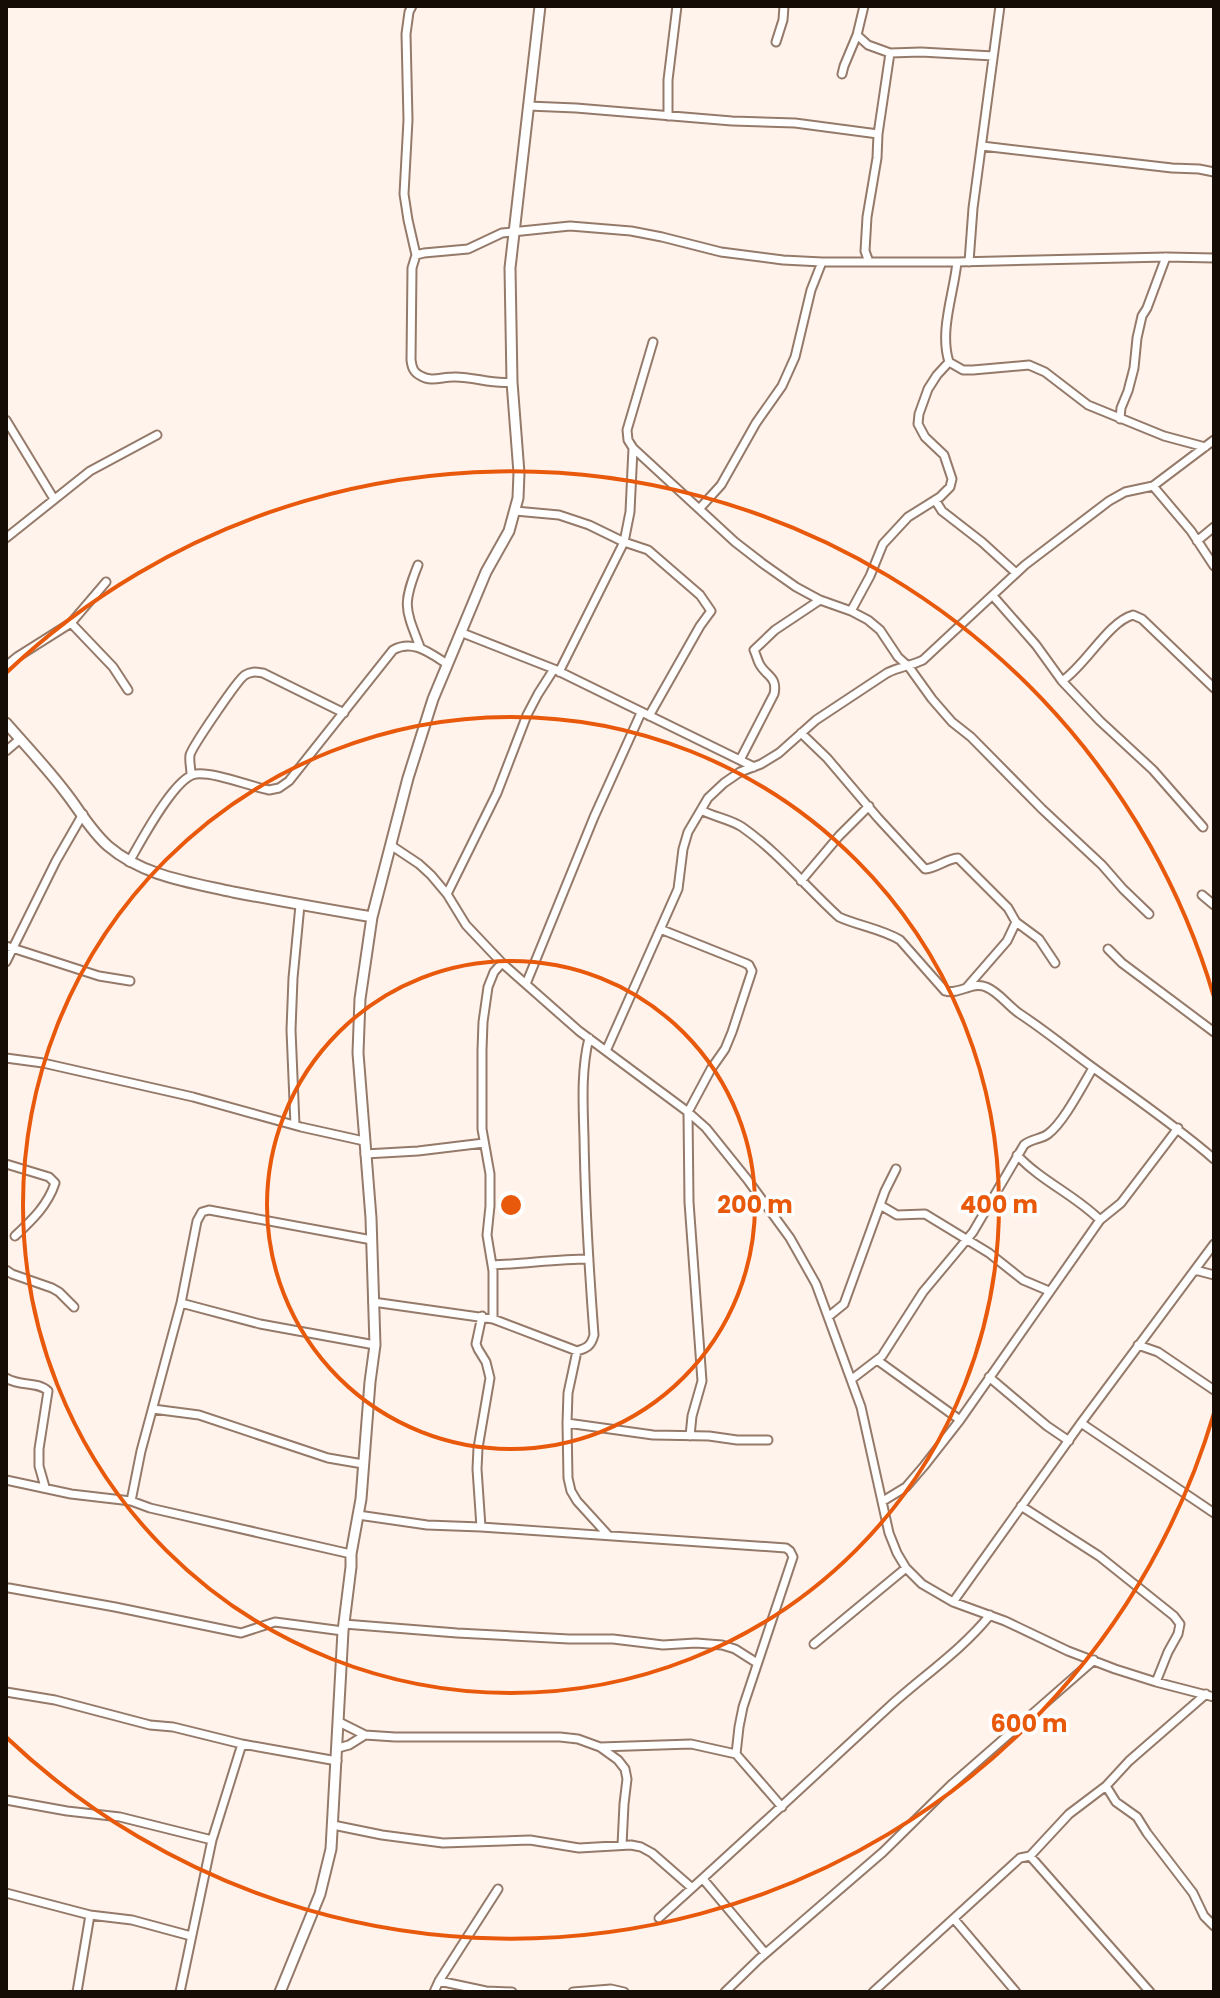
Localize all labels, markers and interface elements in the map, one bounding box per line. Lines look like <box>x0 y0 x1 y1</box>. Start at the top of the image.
text: 200 m <box>717 1188 793 1221</box>
text: 400 m <box>960 1188 1038 1221</box>
centre of rings <box>497 1191 525 1219</box>
text: 600 m <box>990 1707 1068 1740</box>

